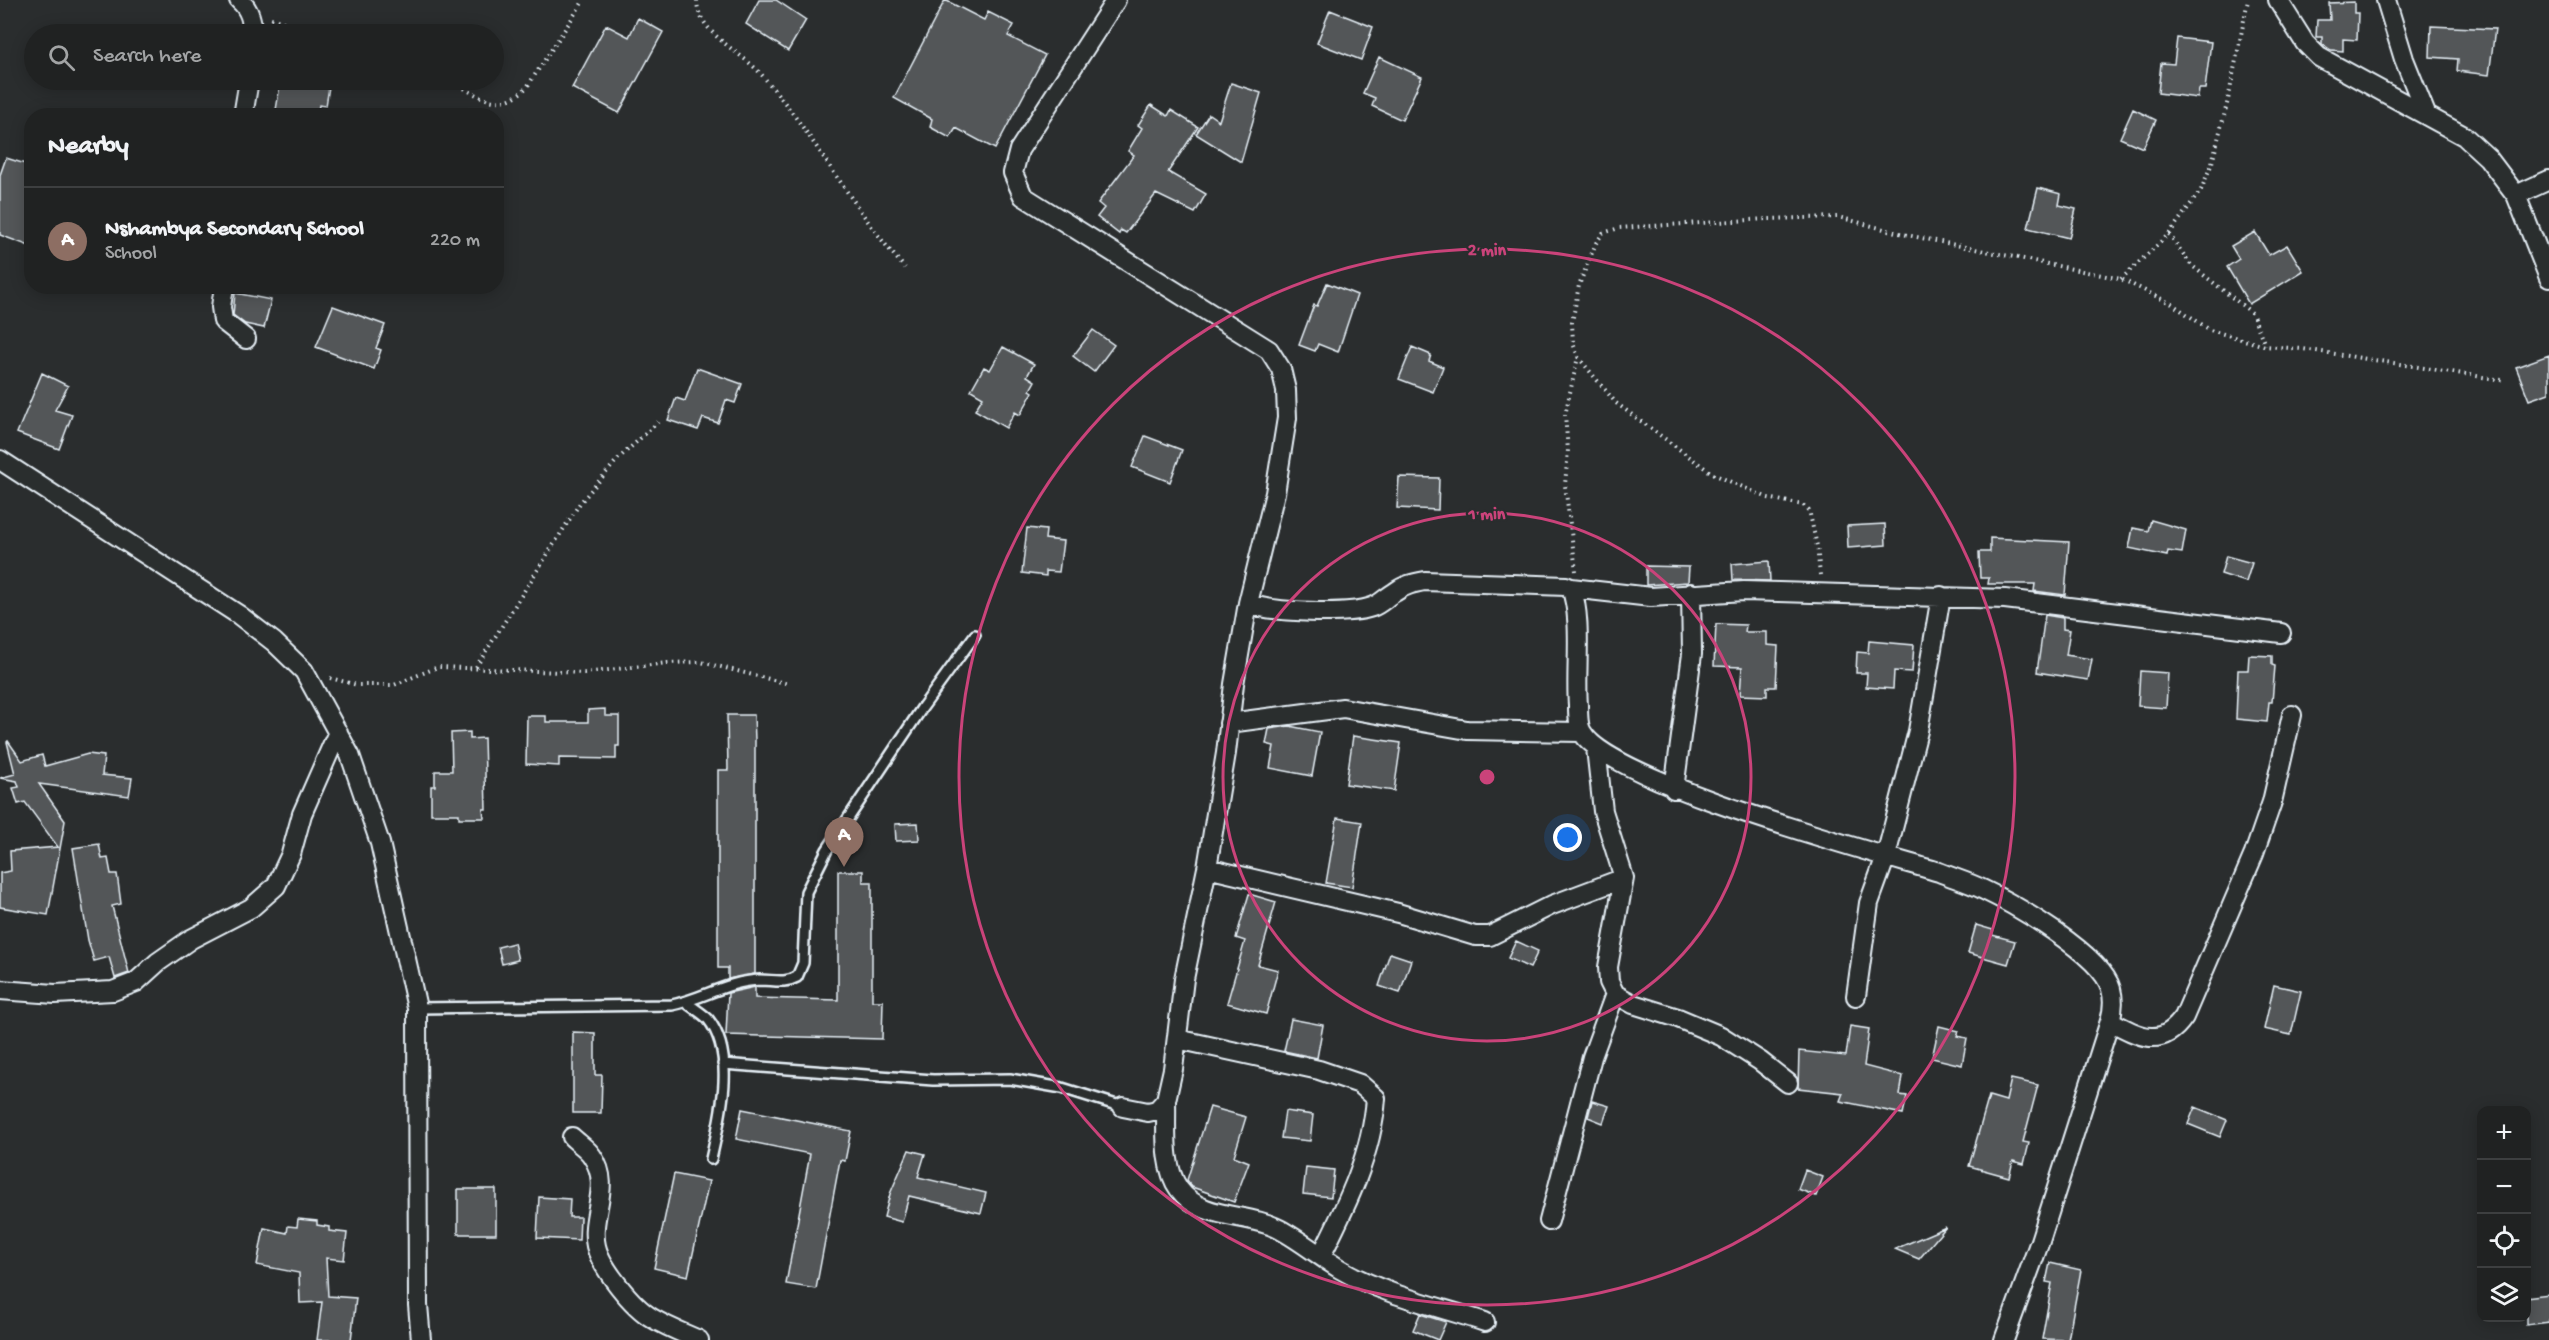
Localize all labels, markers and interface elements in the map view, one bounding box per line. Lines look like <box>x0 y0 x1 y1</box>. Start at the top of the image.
search box <box>24 24 504 90</box>
icon: search <box>45 41 78 74</box>
text: Search here <box>93 44 201 70</box>
text: Nearby <box>48 132 129 163</box>
text: Nshambya Secondary School <box>105 217 364 243</box>
text: A <box>62 230 73 253</box>
text: 220 m <box>430 230 480 253</box>
text: 2 min <box>1468 241 1507 262</box>
text: School <box>105 243 157 266</box>
text: 1 min <box>1468 505 1506 526</box>
centre of rings <box>1477 767 1497 787</box>
pin: A <box>824 818 864 867</box>
your location <box>1553 823 1582 852</box>
map controls <box>2477 1106 2531 1322</box>
button: + <box>2477 1106 2531 1160</box>
button: − <box>2477 1160 2531 1214</box>
button: locate <box>2477 1214 2531 1268</box>
button: layers <box>2477 1268 2531 1322</box>

